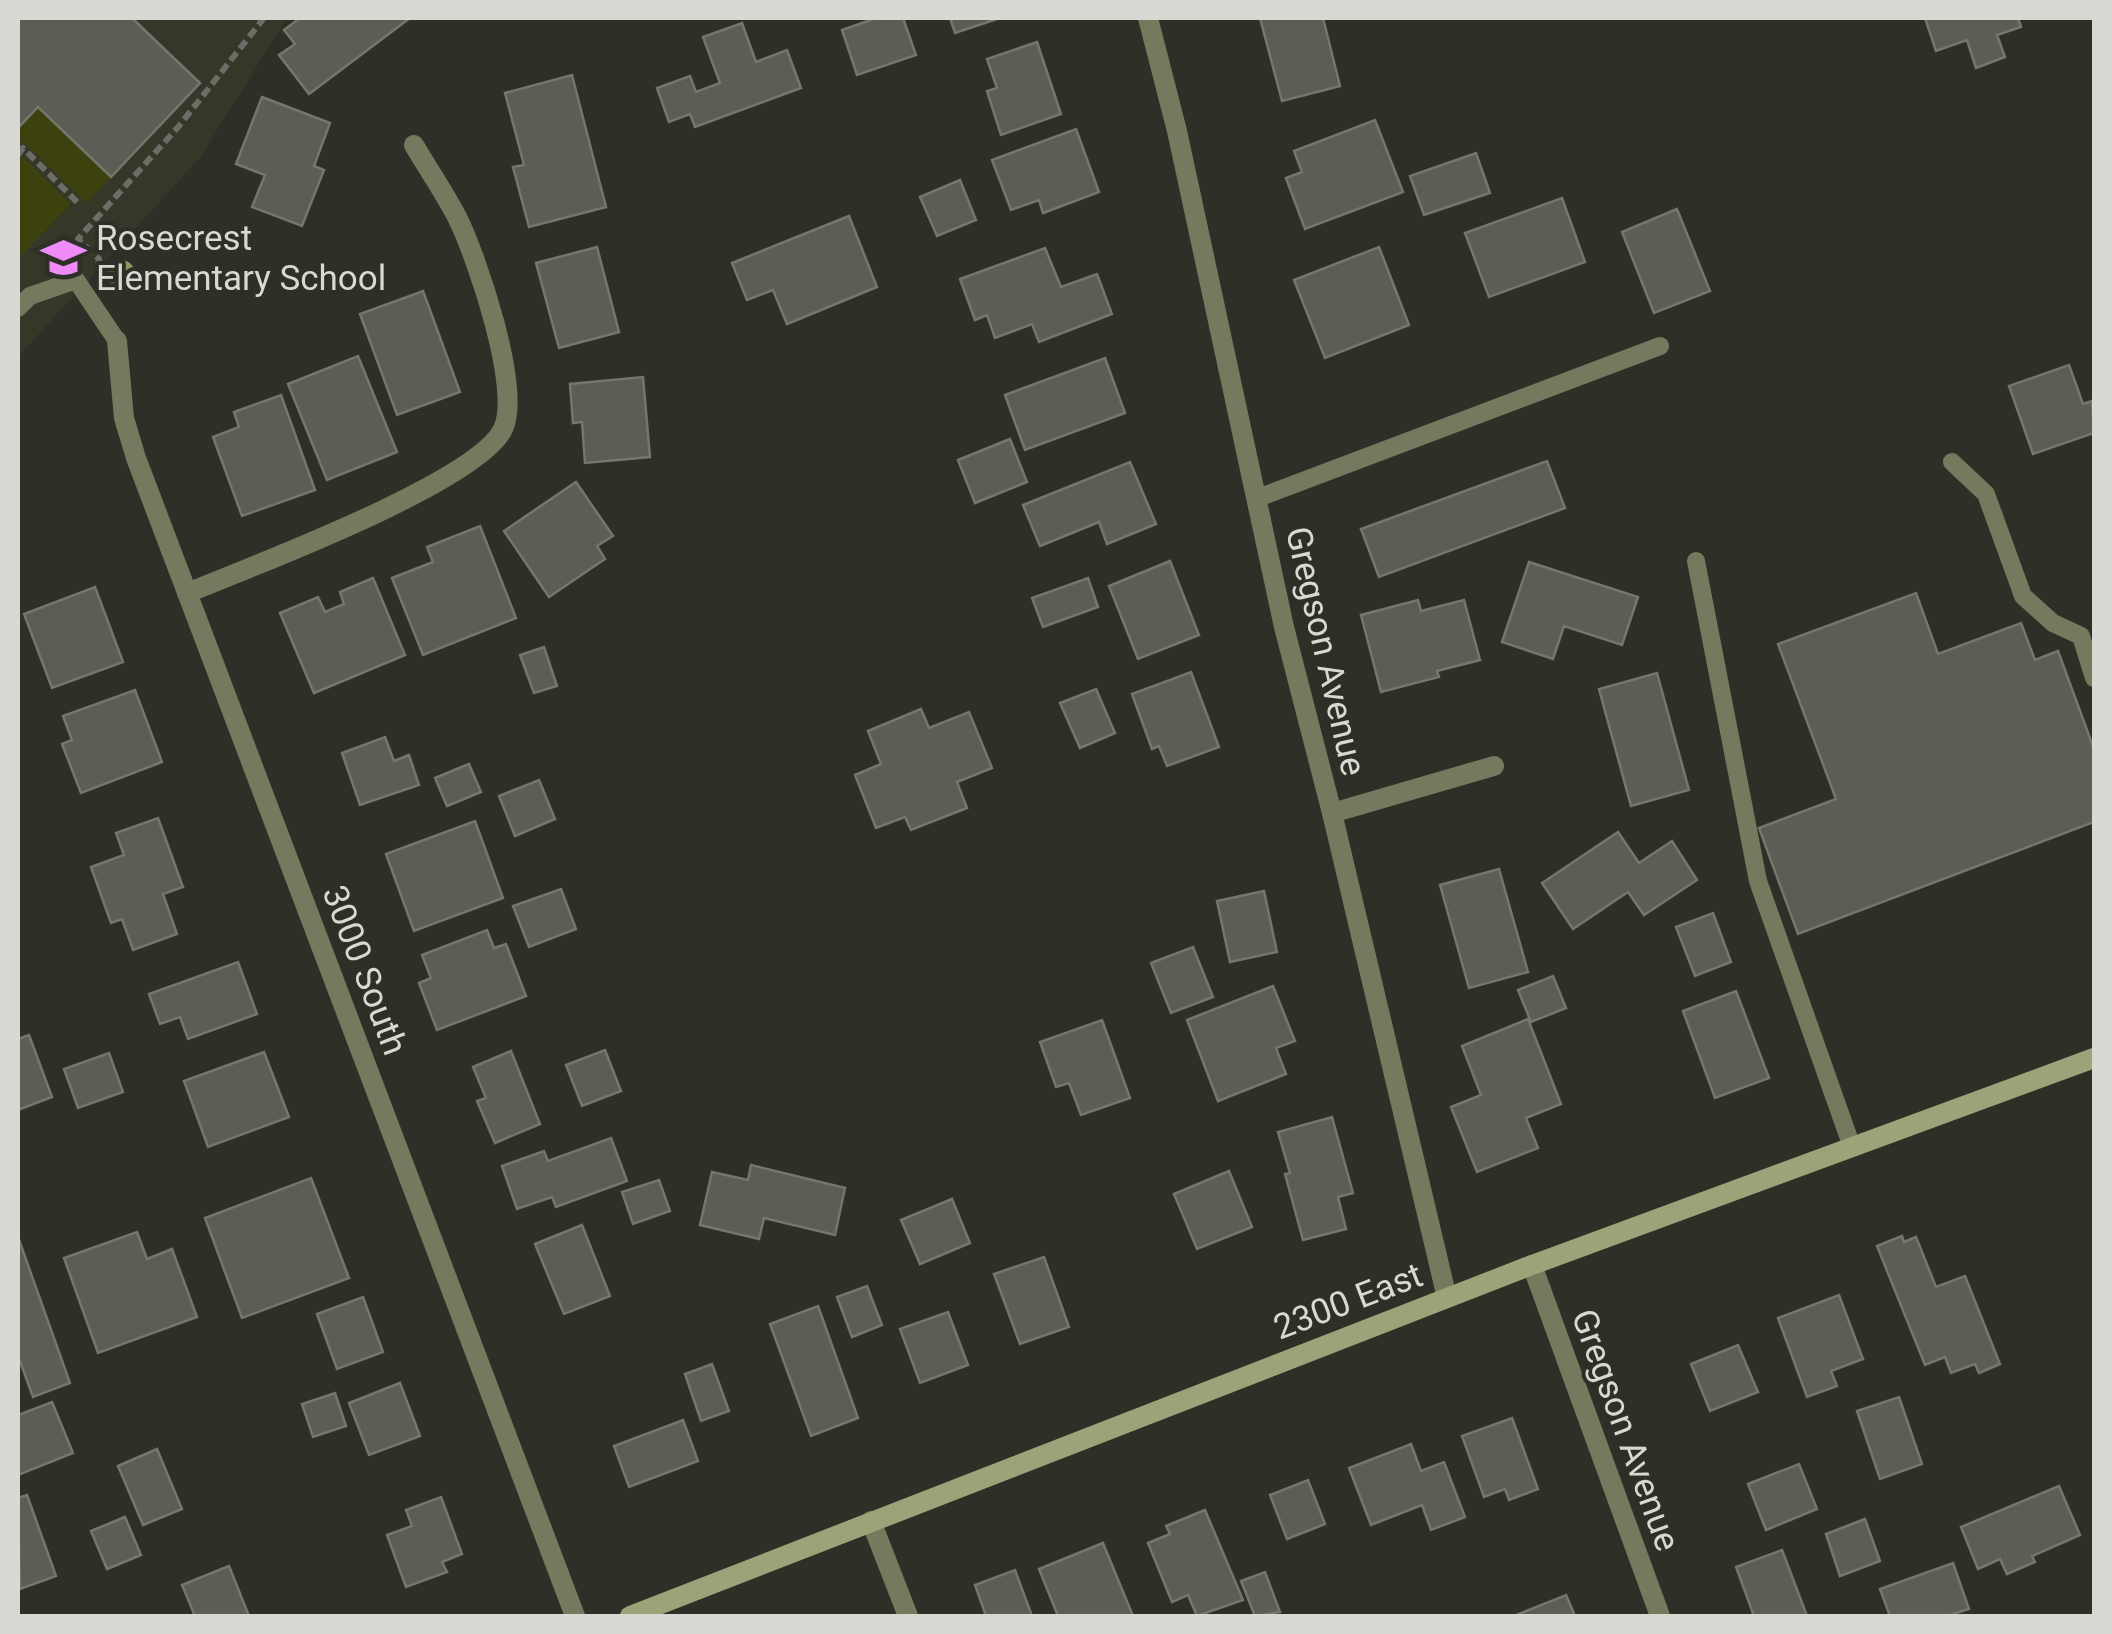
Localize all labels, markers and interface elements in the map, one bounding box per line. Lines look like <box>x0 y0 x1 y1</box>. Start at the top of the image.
place label: Rosecrest Elementary School <box>96 218 386 299</box>
school or university icon: Rosecrest Elementary School <box>39 234 87 282</box>
street label: Gregson Avenue <box>1277 523 1374 780</box>
street label: 3000 South <box>313 880 416 1061</box>
street label: 2300 East <box>1268 1254 1428 1349</box>
street label: Gregson Avenue <box>1563 1304 1688 1557</box>

